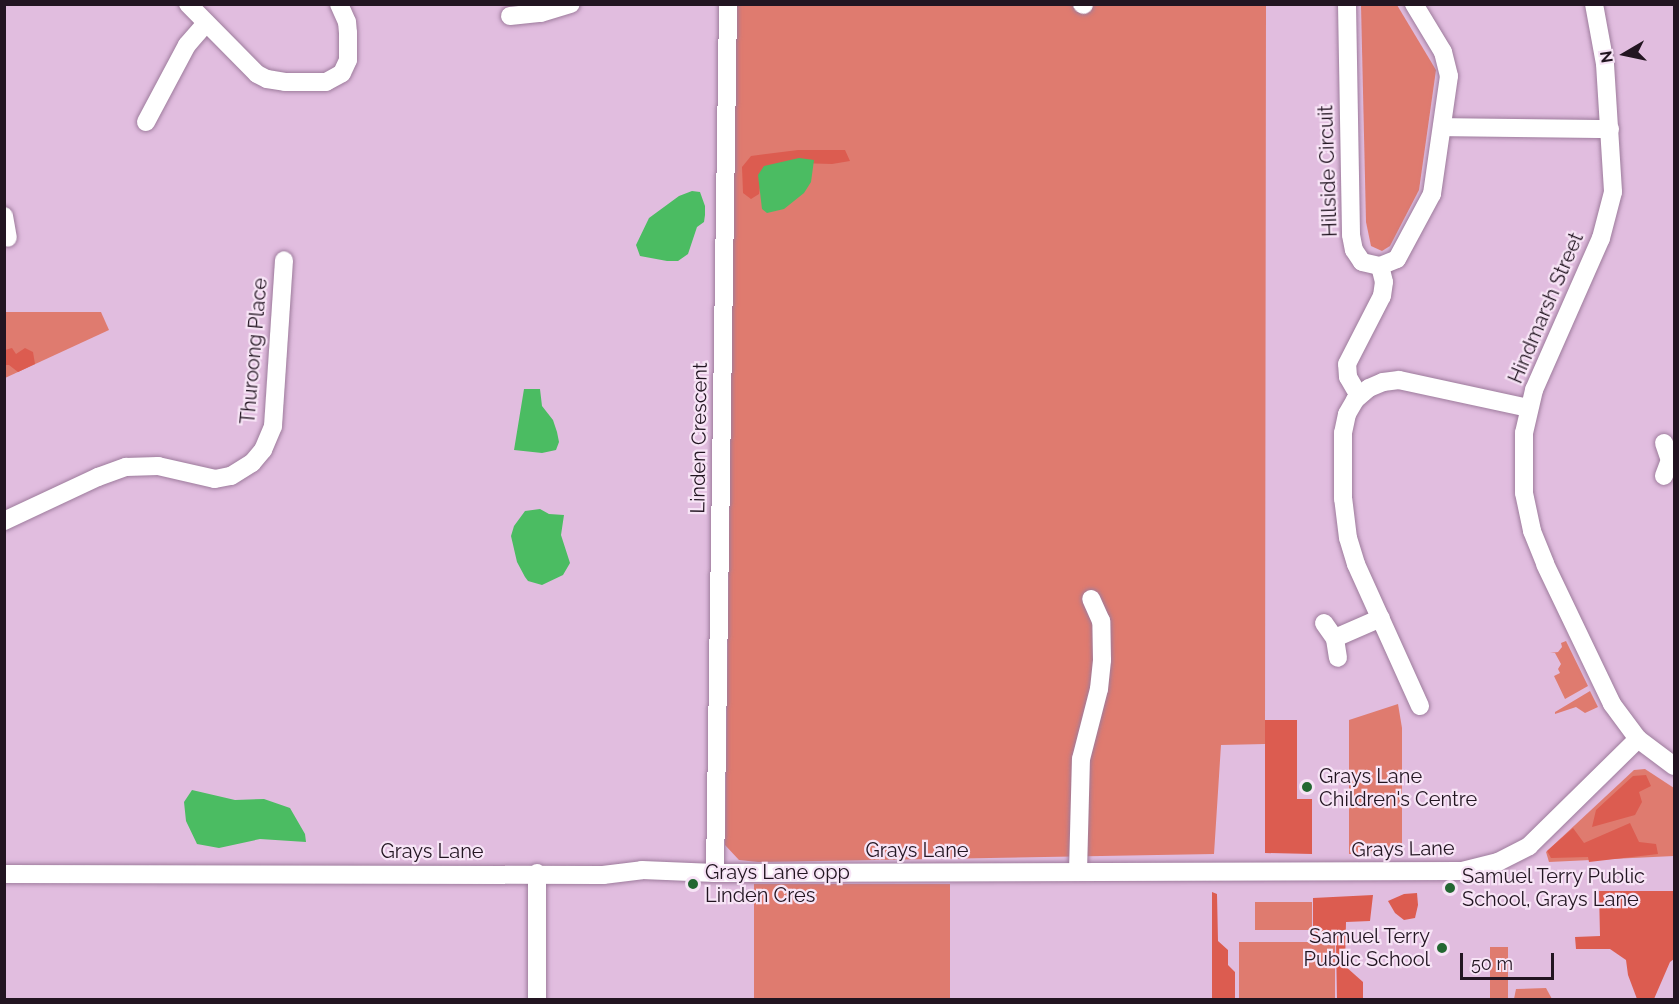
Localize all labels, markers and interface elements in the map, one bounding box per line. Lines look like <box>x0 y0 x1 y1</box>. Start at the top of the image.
north arrow <box>1595 24 1655 84</box>
text: N <box>1596 49 1617 64</box>
street label: Hillside Circuit <box>1314 105 1342 237</box>
street label: Hindmarsh Street <box>1503 229 1589 387</box>
street label: Thuroong Place <box>236 277 272 425</box>
street label: Linden Crescent <box>686 362 712 514</box>
place label: Grays Lane Children's Centre <box>1319 764 1477 811</box>
marker: Grays Lane Children's Centre <box>1300 780 1314 794</box>
street label: Grays Lane <box>1351 836 1455 862</box>
street label: Grays Lane <box>865 838 969 862</box>
street label: Grays Lane <box>380 839 484 863</box>
place label: Grays Lane opp Linden Cres <box>705 861 850 908</box>
place label: Samuel Terry Public School, Grays Lane <box>1462 864 1647 911</box>
marker: Grays Lane opp Linden Cres <box>686 877 700 891</box>
marker: Samuel Terry Public School, Grays Lane <box>1443 881 1457 895</box>
place label: Samuel Terry Public School <box>1303 924 1430 971</box>
marker: Samuel Terry Public School <box>1435 941 1449 955</box>
scale bar <box>1463 941 1558 979</box>
text: 50 m <box>1471 953 1513 974</box>

